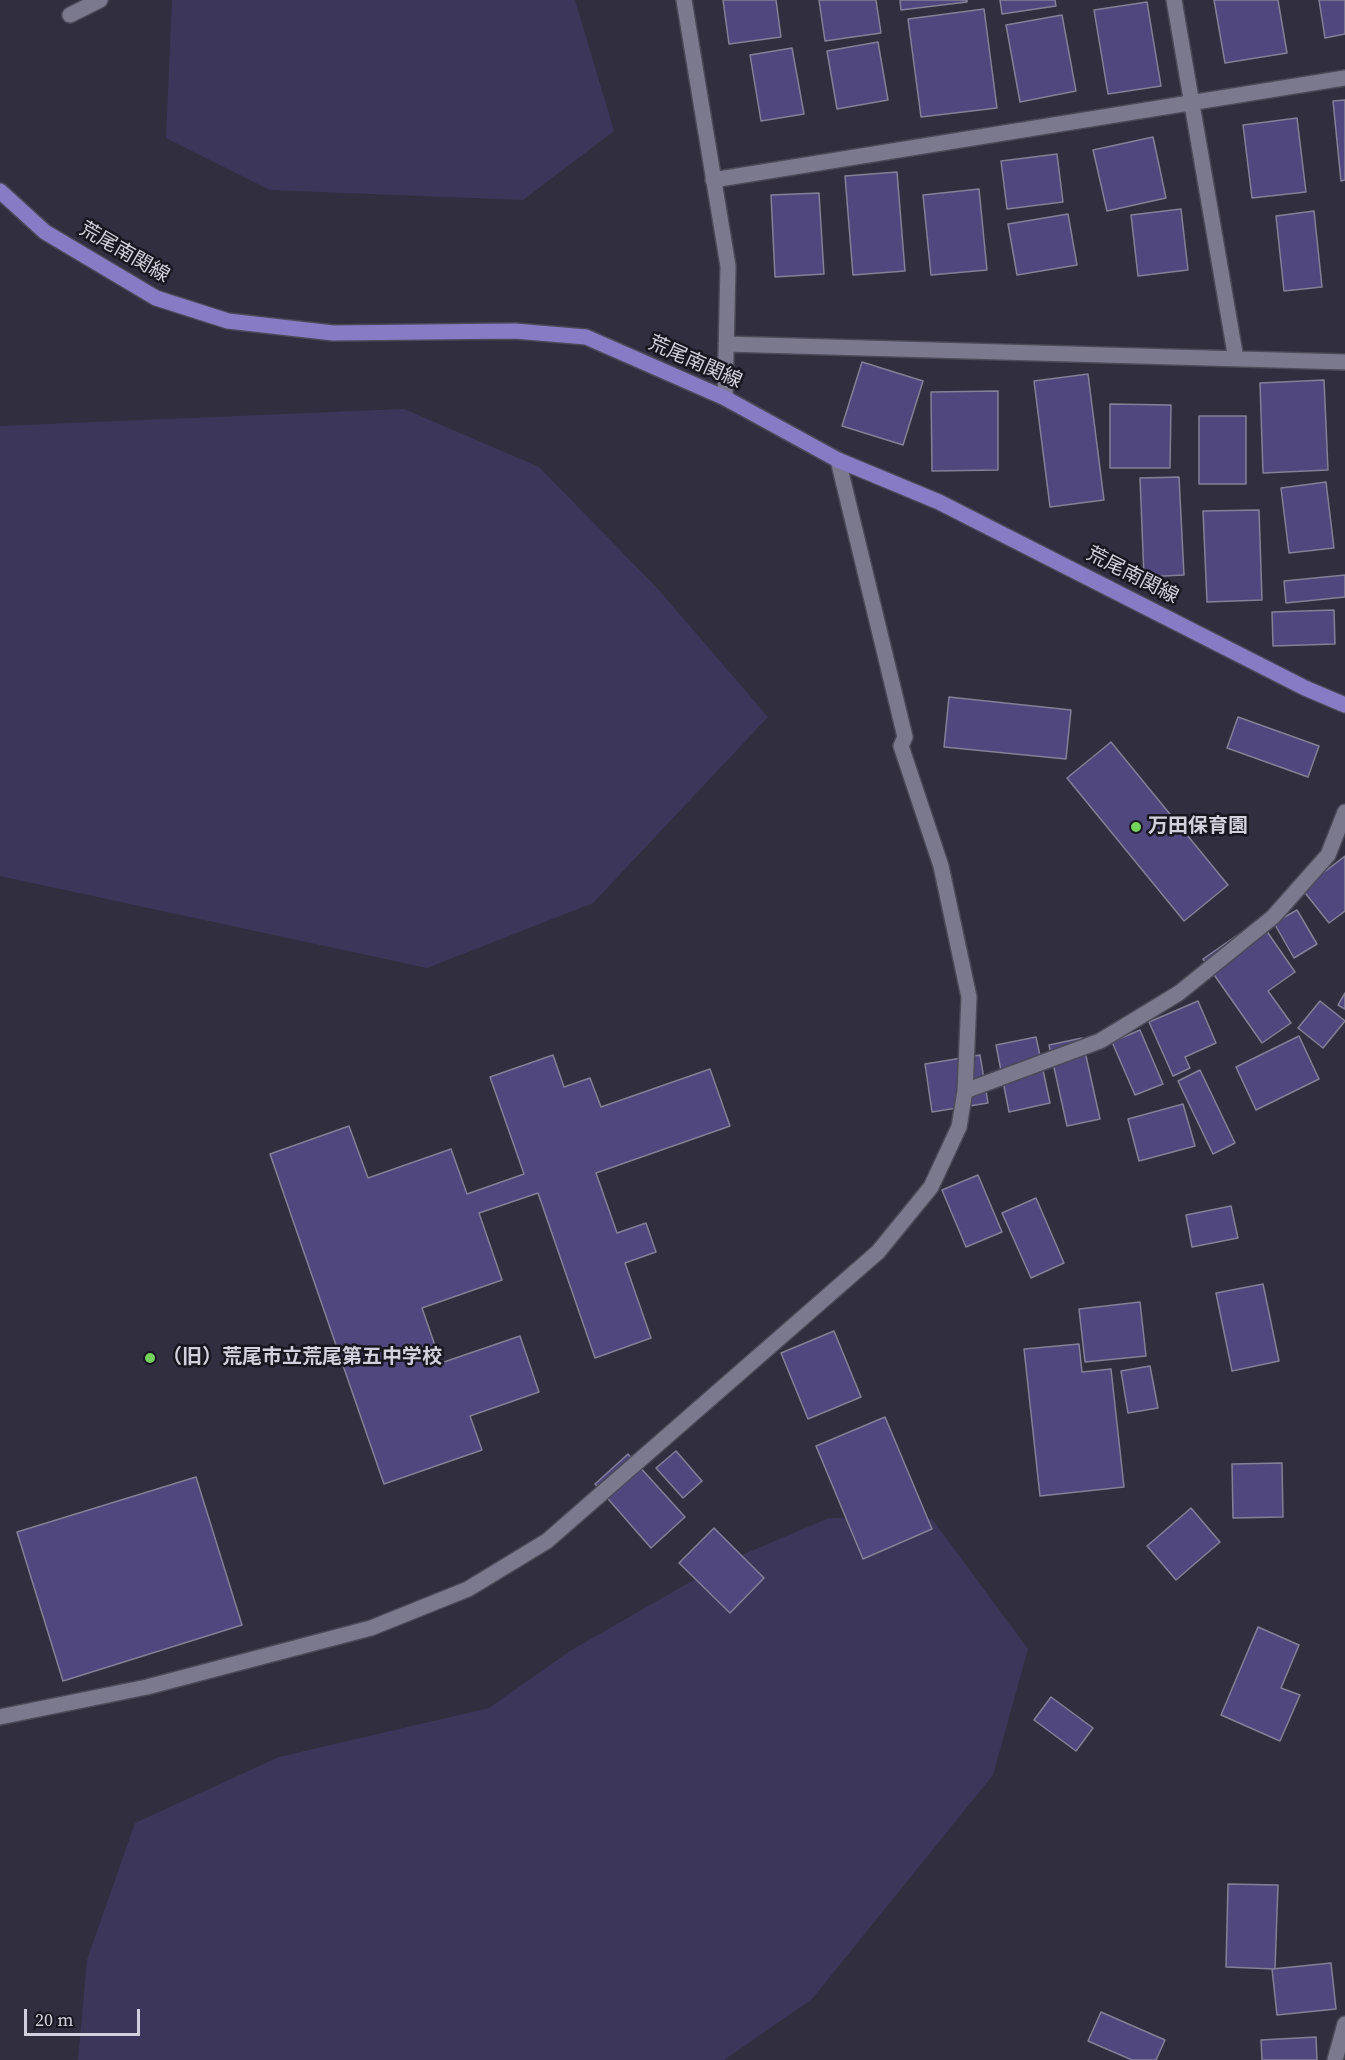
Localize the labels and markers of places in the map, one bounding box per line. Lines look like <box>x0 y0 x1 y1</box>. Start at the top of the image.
place label: 万田保育園 <box>1148 815 1248 839</box>
marker: 万田保育園 <box>1129 820 1143 834</box>
place label: （旧）荒尾市立荒尾第五中学校 <box>162 1346 442 1370</box>
marker: （旧）荒尾市立荒尾第五中学校 <box>143 1351 157 1365</box>

